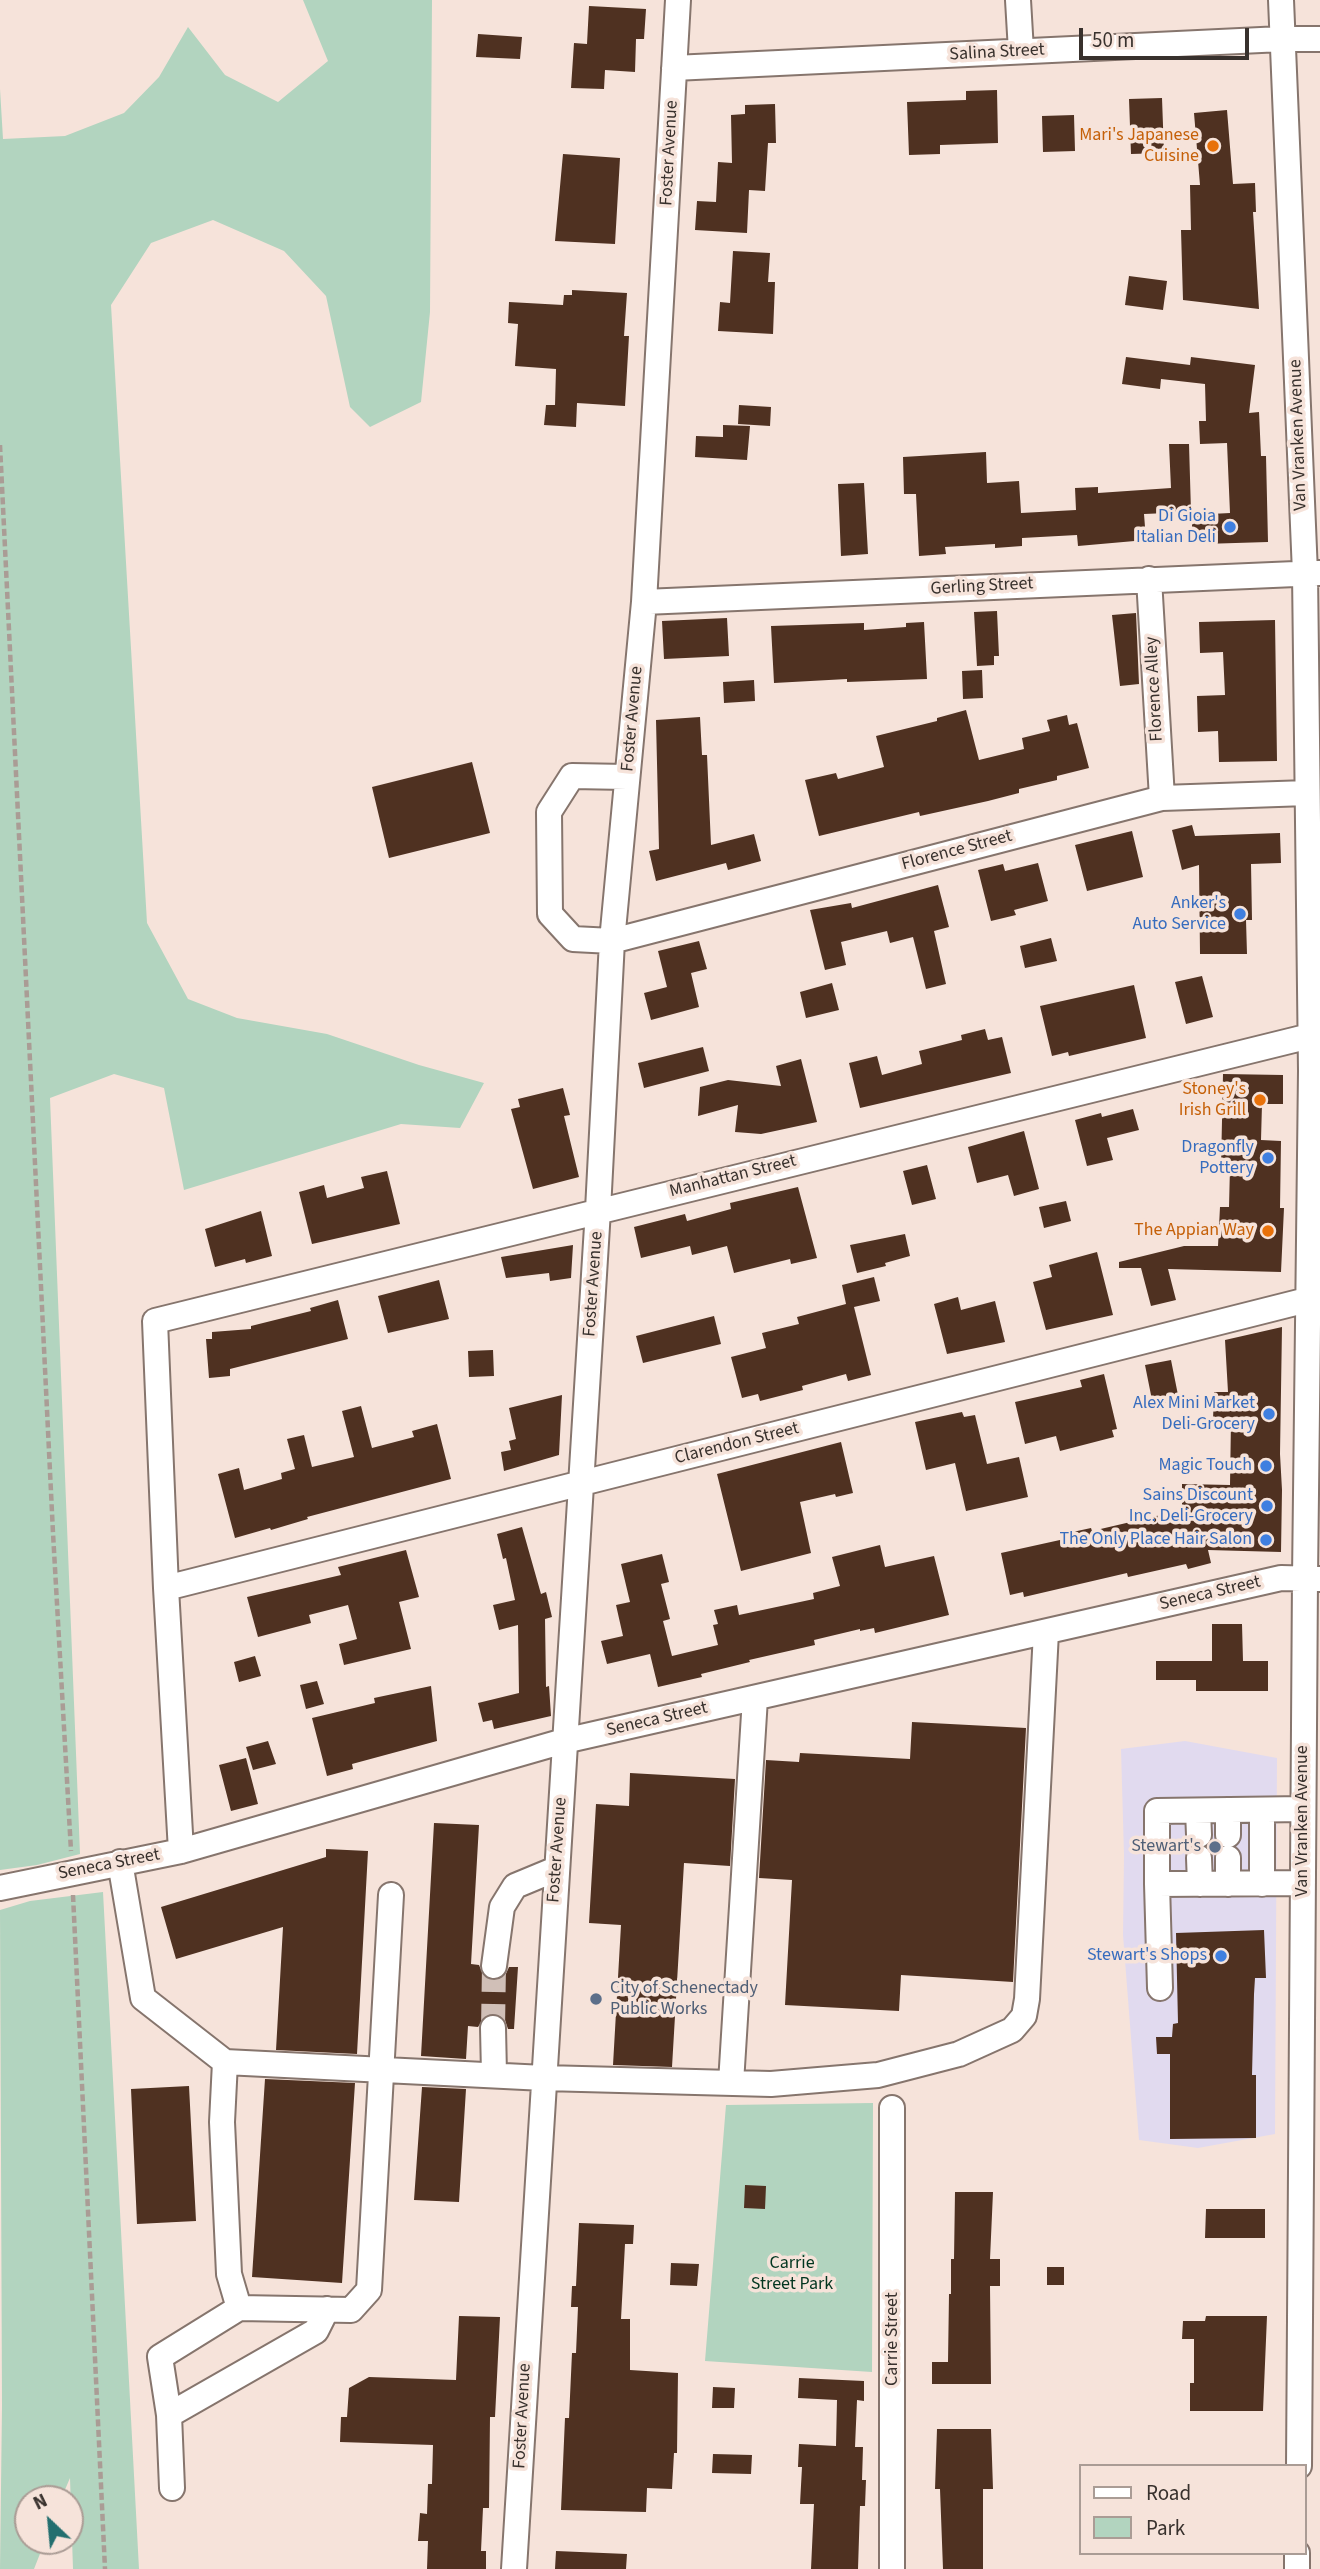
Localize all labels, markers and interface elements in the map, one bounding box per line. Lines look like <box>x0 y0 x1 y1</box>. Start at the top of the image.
scale bar <box>1082 14 1252 58</box>
text: 50 m <box>1092 25 1134 55</box>
street label: Salina Street <box>949 40 1045 66</box>
street label: Foster Avenue <box>656 100 684 206</box>
place label: Mari's Japanese Cuisine <box>1079 125 1199 168</box>
marker: Mari's Japanese Cuisine <box>1205 138 1221 154</box>
street label: Van Vranken Avenue <box>1286 359 1312 511</box>
place label: Di Gioia Italian Deli <box>1136 506 1216 548</box>
marker: Di Gioia Italian Deli <box>1222 519 1238 535</box>
street label: Gerling Street <box>930 574 1034 600</box>
street label: Florence Alley <box>1141 636 1169 742</box>
street label: Foster Avenue <box>618 665 648 773</box>
street label: Florence Street <box>899 826 1015 876</box>
place label: Anker's Auto Service <box>1133 893 1226 936</box>
marker: Anker's Auto Service <box>1232 906 1248 922</box>
place label: Stoney's Irish Grill <box>1179 1079 1246 1122</box>
marker: Stoney's Irish Grill <box>1252 1092 1268 1108</box>
place label: Dragonfly Pottery <box>1181 1137 1254 1180</box>
marker: Dragonfly Pottery <box>1260 1150 1276 1166</box>
street label: Manhattan Street <box>667 1151 799 1203</box>
place label: The Appian Way <box>1134 1220 1254 1242</box>
marker: The Appian Way <box>1260 1223 1276 1239</box>
street label: Foster Avenue <box>580 1231 608 1337</box>
place label: Alex Mini Market Deli-Grocery <box>1133 1393 1255 1436</box>
marker: Alex Mini Market Deli-Grocery <box>1261 1406 1277 1422</box>
street label: Clarendon Street <box>673 1418 801 1470</box>
place label: Magic Touch <box>1159 1455 1252 1477</box>
marker: Magic Touch <box>1258 1458 1274 1474</box>
place label: Sains Discount Inc. Deli-Grocery <box>1129 1485 1253 1528</box>
marker: Sains Discount Inc. Deli-Grocery <box>1259 1498 1275 1514</box>
place label: The Only Place Hair Salon <box>1059 1529 1252 1551</box>
marker: The Only Place Hair Salon <box>1258 1532 1274 1548</box>
street label: Seneca Street <box>1157 1572 1263 1616</box>
street label: Seneca Street <box>604 1698 710 1742</box>
street label: Van Vranken Avenue <box>1292 1745 1314 1897</box>
street label: Foster Avenue <box>544 1797 572 1903</box>
place label: Stewart's <box>1131 1836 1201 1858</box>
marker: Stewart's <box>1207 1839 1223 1855</box>
street label: Seneca Street <box>56 1845 162 1885</box>
place label: Stewart's Shops <box>1087 1945 1207 1967</box>
marker: Stewart's Shops <box>1213 1948 1229 1964</box>
place label: City of Schenectady Public Works <box>610 1978 758 2021</box>
marker: City of Schenectady Public Works <box>588 1991 604 2007</box>
park label: Carrie Street Park <box>751 2253 833 2296</box>
street label: Carrie Street <box>882 2292 904 2386</box>
street label: Foster Avenue <box>509 2363 537 2469</box>
legend <box>1078 2464 1306 2555</box>
text: Road <box>1146 2478 1191 2508</box>
north arrow <box>14 2485 84 2555</box>
text: N <box>29 2488 52 2517</box>
text: Park <box>1146 2513 1185 2543</box>

